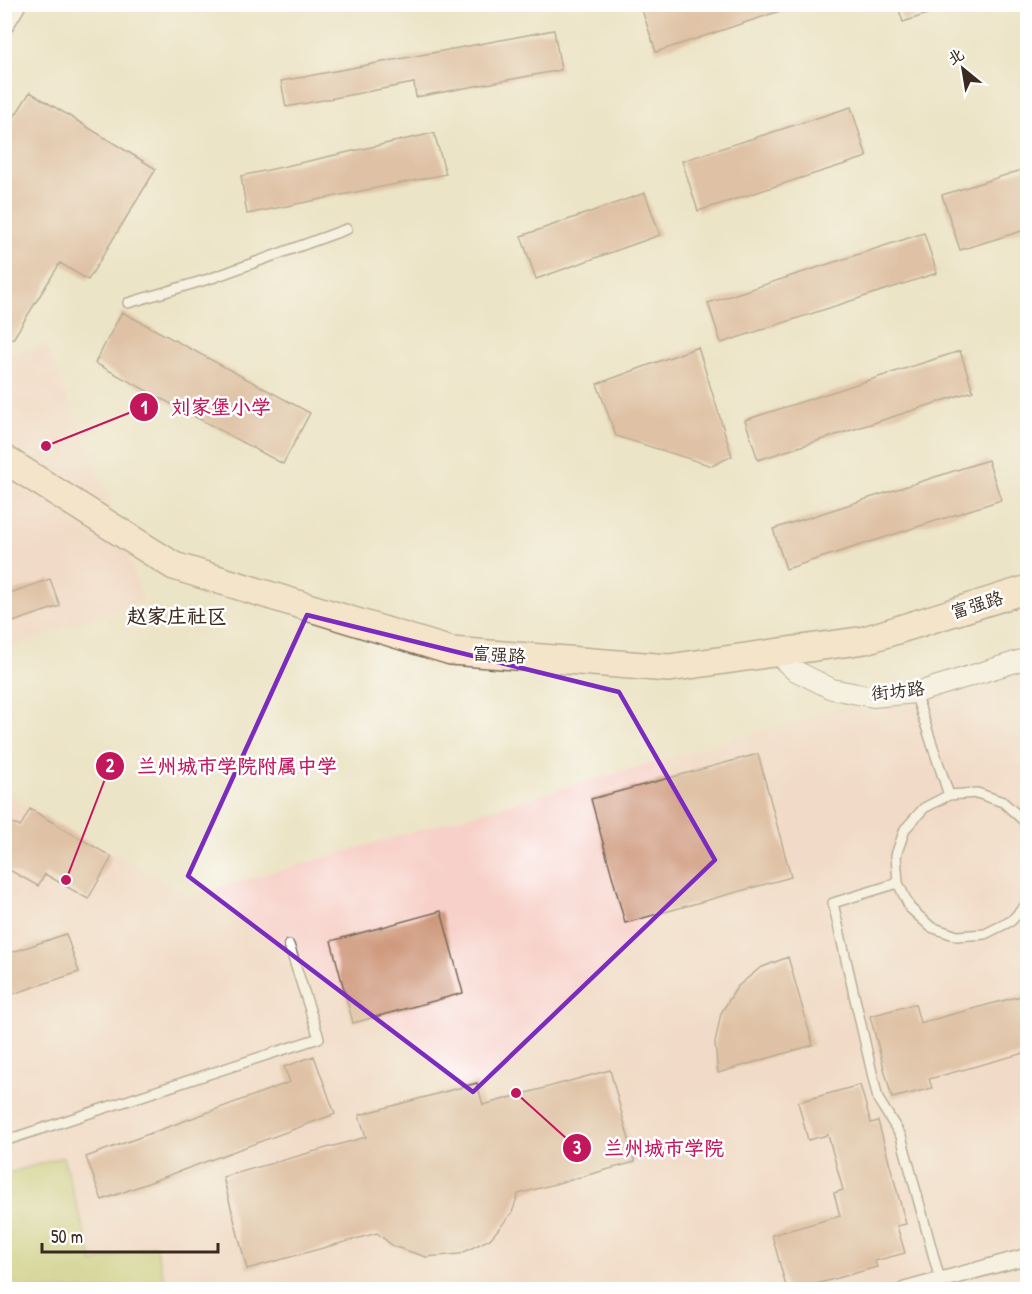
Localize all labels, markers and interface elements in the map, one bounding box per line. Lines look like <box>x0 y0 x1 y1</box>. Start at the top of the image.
north arrow <box>933 39 993 99</box>
text: 北 <box>943 42 968 70</box>
callout: 刘家堡小学 <box>129 388 283 426</box>
text: 刘家堡小学 <box>171 393 271 420</box>
text: 1 <box>141 395 148 420</box>
street label: 富强路 <box>947 585 1006 624</box>
district label: 赵家庄社区 <box>127 602 227 629</box>
street label: 富强路 <box>471 640 527 669</box>
street label: 街坊路 <box>870 675 926 706</box>
callout: 兰州城市学院附属中学 <box>95 747 349 785</box>
text: 兰州城市学院附属中学 <box>137 752 337 779</box>
text: 2 <box>106 753 115 778</box>
callout: 兰州城市学院 <box>562 1129 736 1167</box>
text: 兰州城市学院 <box>604 1134 724 1161</box>
text: 3 <box>573 1135 581 1160</box>
scale bar <box>42 1216 218 1254</box>
text: 50 m <box>51 1224 83 1249</box>

